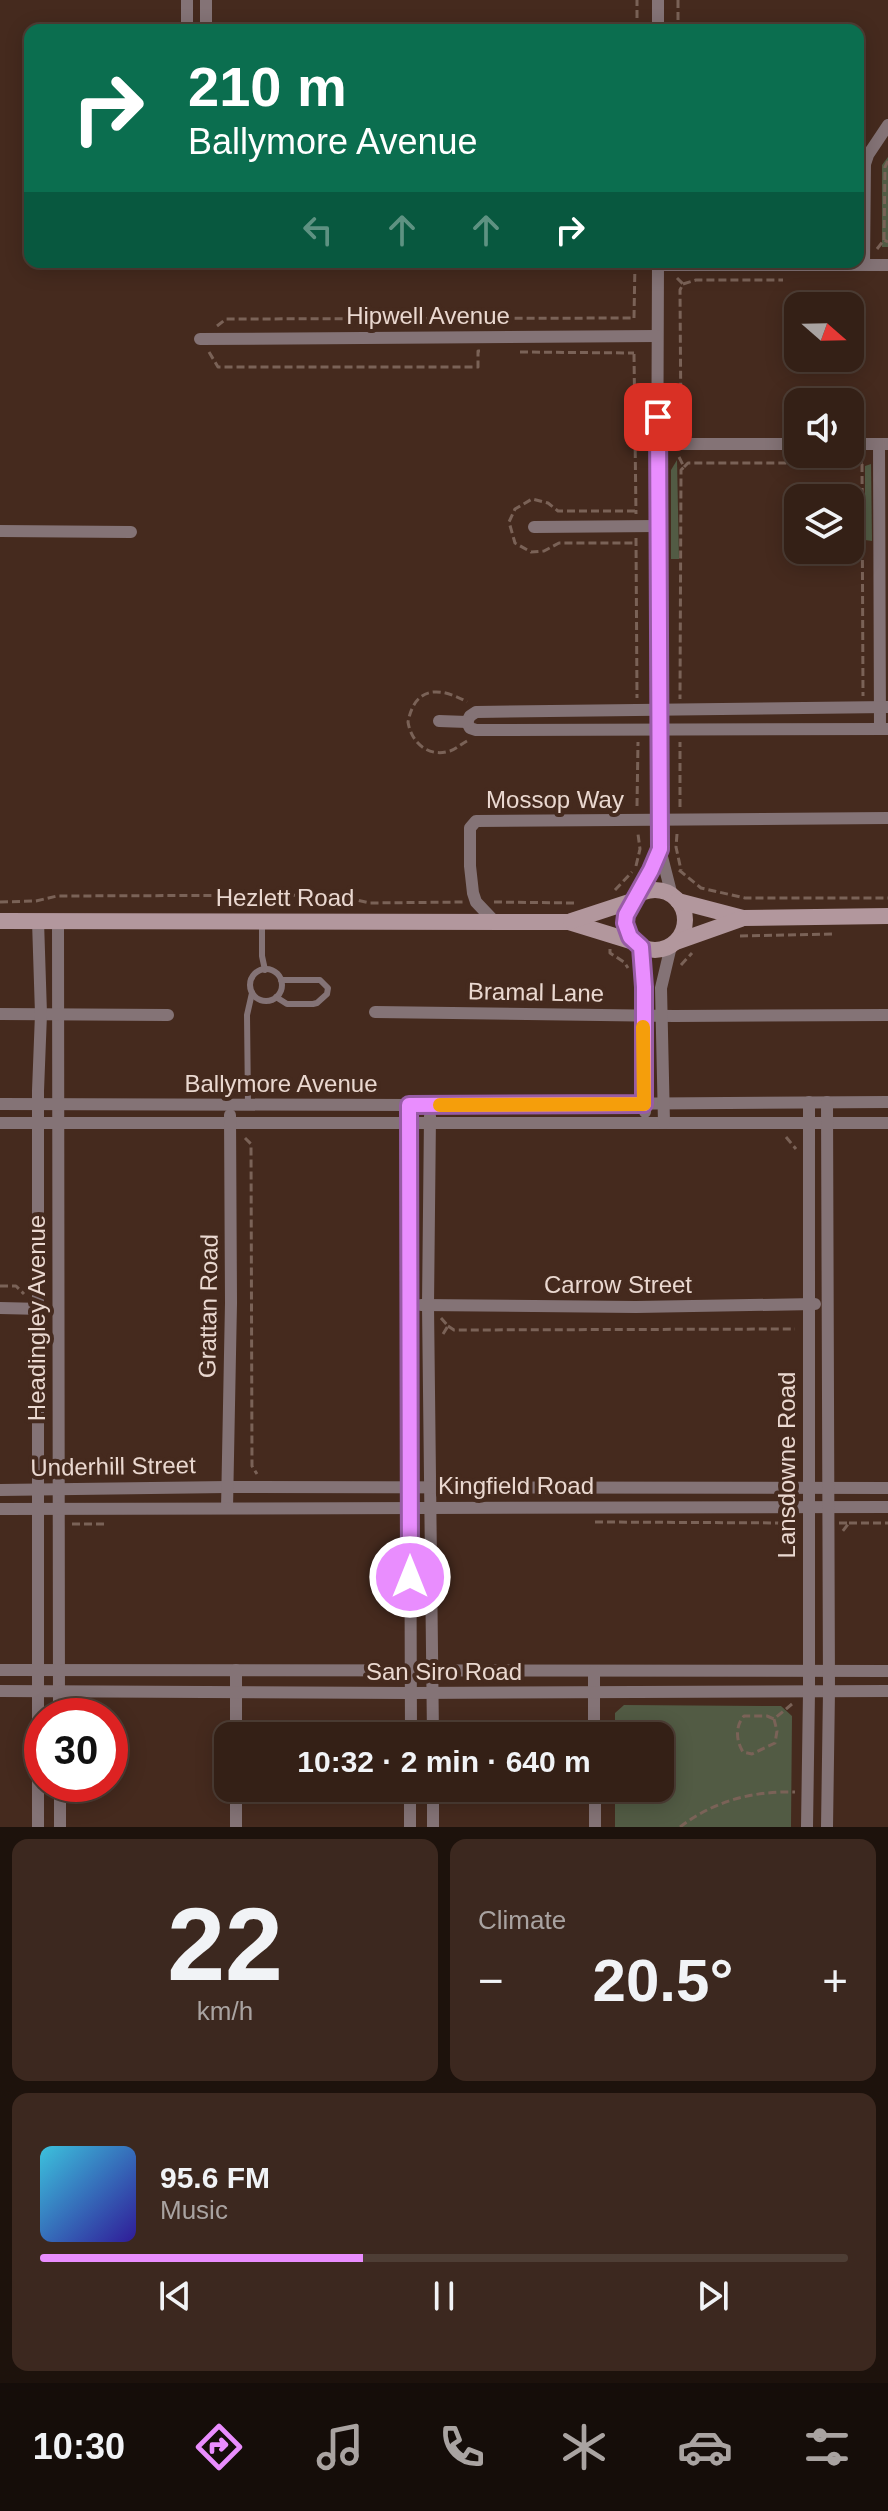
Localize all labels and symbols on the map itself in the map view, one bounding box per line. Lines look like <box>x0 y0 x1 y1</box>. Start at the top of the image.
north arrow <box>784 292 864 372</box>
street label: Hipwell Avenue <box>346 302 510 329</box>
pin <box>624 383 692 451</box>
street label: Mossop Way <box>486 786 624 813</box>
street label: Hezlett Road <box>216 884 354 911</box>
street label: Bramal Lane <box>468 977 604 1007</box>
street label: Ballymore Avenue <box>184 1070 378 1097</box>
street label: Headingley Avenue <box>23 1215 50 1421</box>
street label: Grattan Road <box>193 1234 223 1378</box>
street label: Carrow Street <box>544 1271 692 1298</box>
street label: Lansdowne Road <box>773 1372 800 1558</box>
street label: Underhill Street <box>30 1451 196 1481</box>
street label: Kingfield Road <box>438 1472 594 1499</box>
position arrow <box>368 1535 452 1619</box>
street label: San Siro Road <box>366 1658 522 1685</box>
speed limit sign: 30 <box>24 1698 128 1802</box>

